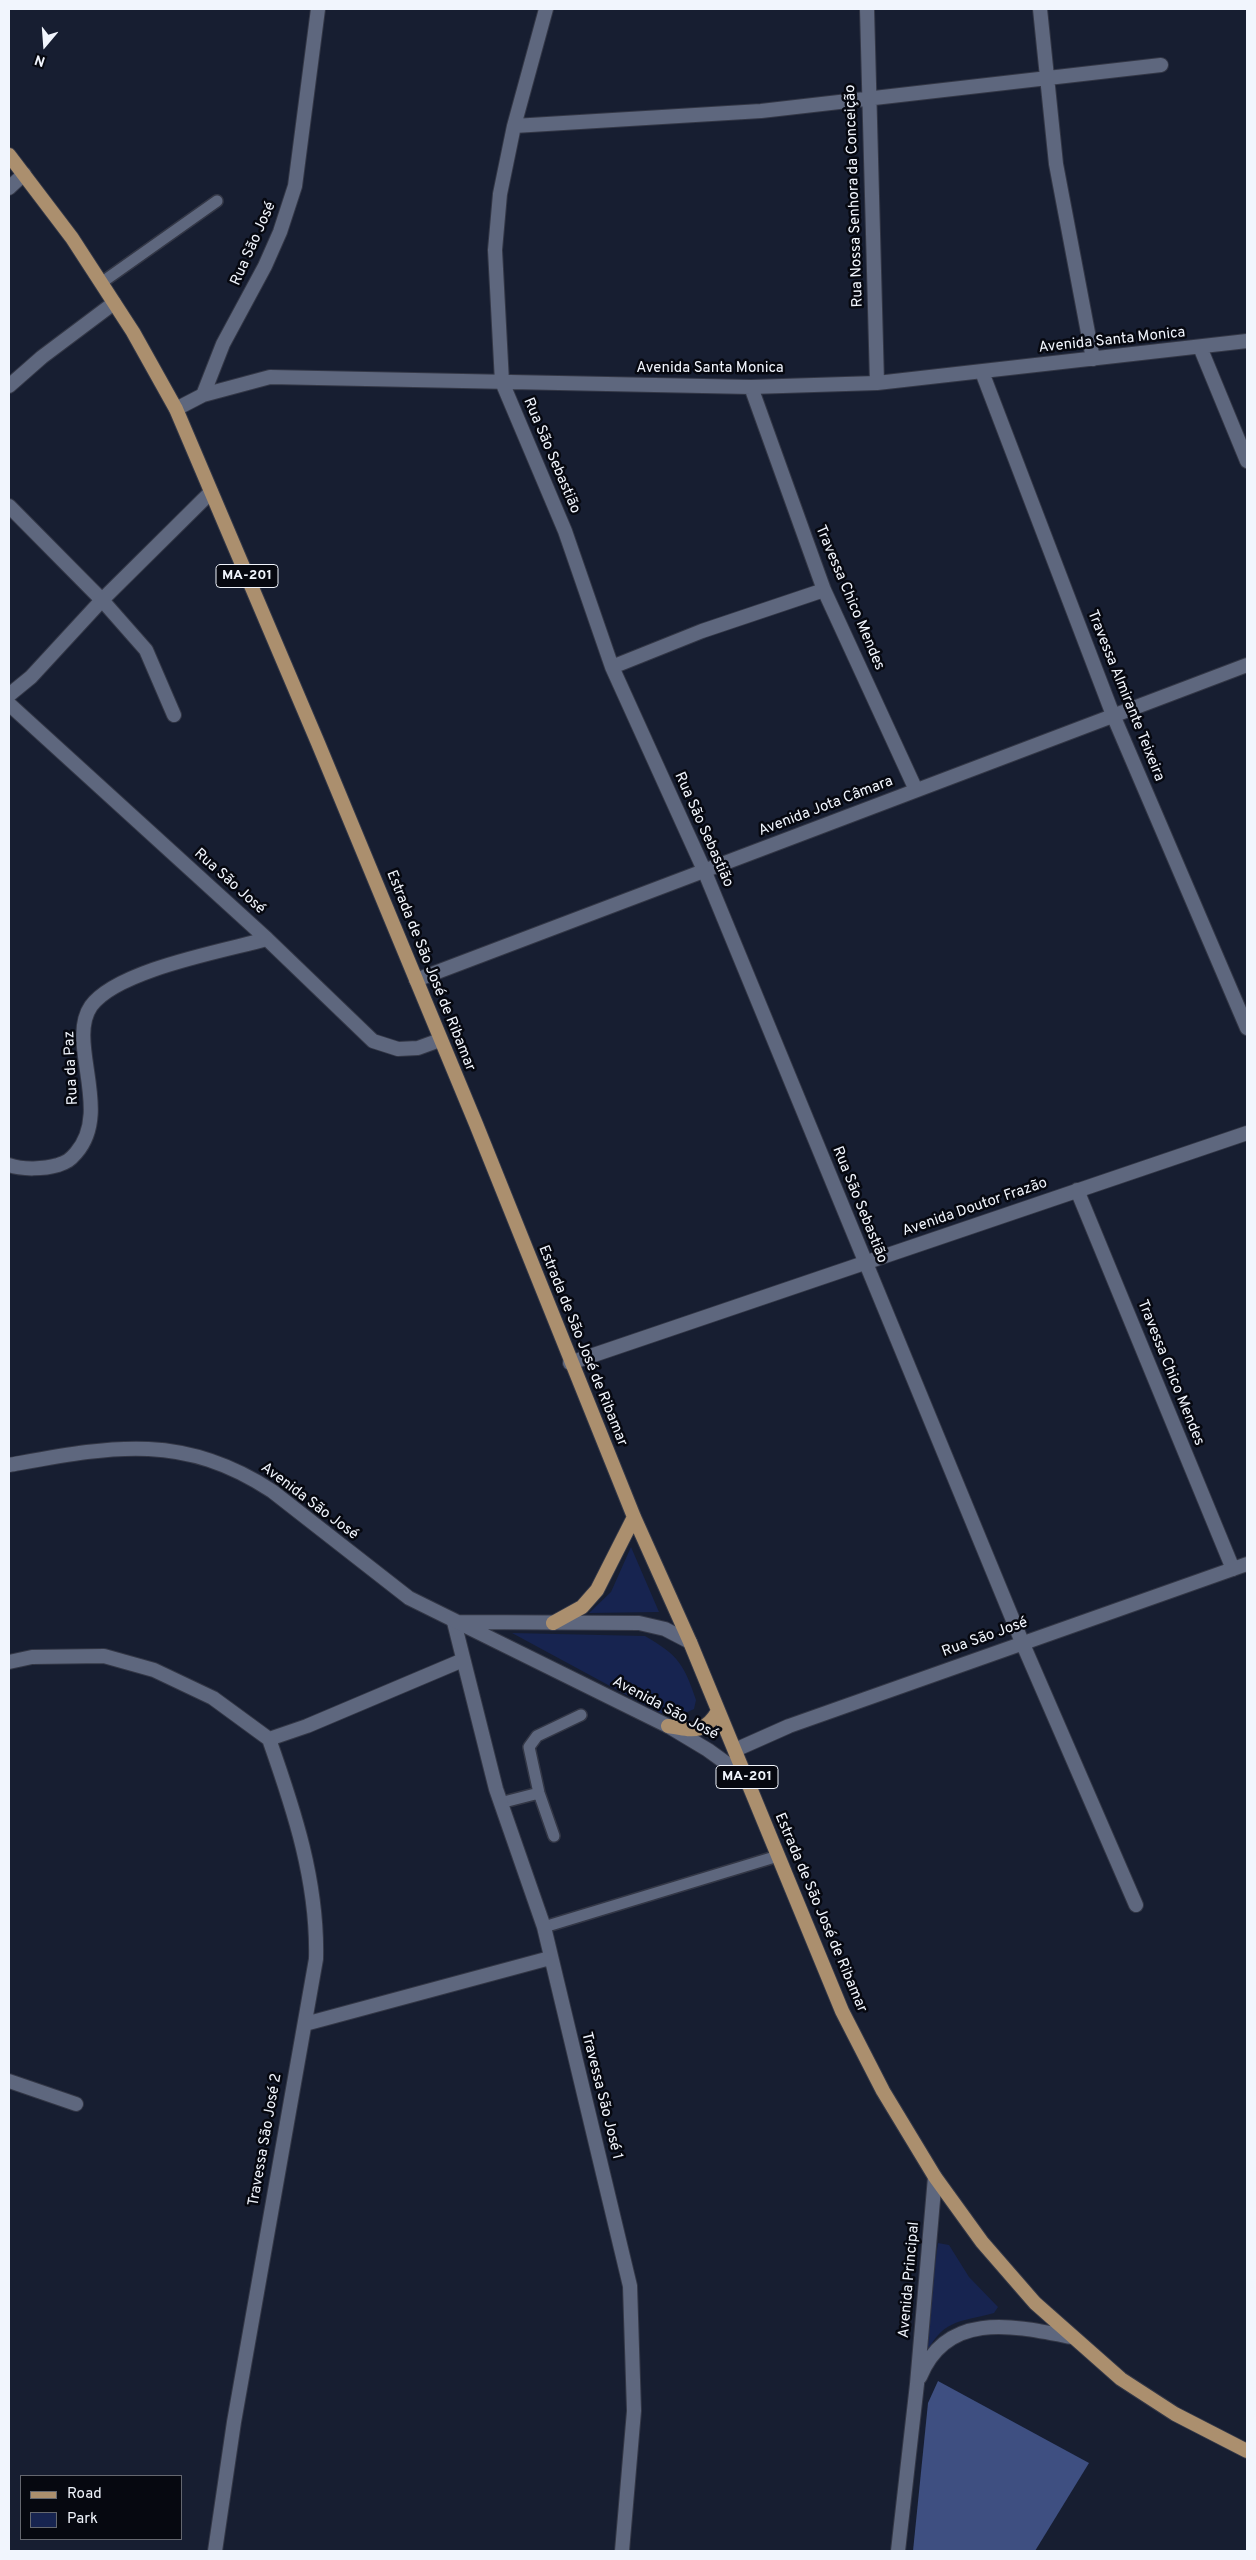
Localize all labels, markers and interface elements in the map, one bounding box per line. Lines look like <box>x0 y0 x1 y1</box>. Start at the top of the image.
north arrow <box>20 20 70 70</box>
text: N <box>33 50 48 69</box>
street label: Rua Nossa Senhora da Conceição <box>842 84 868 308</box>
street label: Rua São José <box>228 199 280 289</box>
street label: Avenida Santa Monica <box>1038 324 1186 358</box>
street label: Avenida Santa Monica <box>636 360 784 378</box>
street label: Rua São Sebastião <box>518 395 584 517</box>
street label: Travessa Chico Mendes <box>810 523 888 673</box>
road number: MA-201 <box>216 564 278 588</box>
street label: Travessa Almirante Teixeira <box>1082 608 1168 784</box>
street label: Rua São Sebastião <box>670 770 736 890</box>
street label: Avenida Jota Câmara <box>756 773 896 841</box>
street label: Rua São José <box>190 845 268 919</box>
street label: Estrada de São José de Ribamar <box>381 868 479 1074</box>
street label: Rua da Paz <box>61 1030 83 1106</box>
street label: Rua São Sebastião <box>827 1144 891 1266</box>
street label: Avenida Doutor Frazão <box>900 1175 1050 1241</box>
street label: Estrada de São José de Ribamar <box>533 1243 631 1449</box>
street label: Travessa Chico Mendes <box>1133 1298 1207 1448</box>
street label: Avenida São José <box>257 1459 361 1545</box>
street label: Rua São José <box>940 1614 1030 1662</box>
street label: Avenida São José <box>609 1673 721 1745</box>
road number: MA-201 <box>716 1765 778 1788</box>
street label: Estrada de São José de Ribamar <box>770 1810 870 2016</box>
street label: Travessa São José 1 <box>576 2030 626 2162</box>
street label: Travessa São José 2 <box>245 2072 287 2208</box>
street label: Avenida Principal <box>896 2221 924 2339</box>
legend <box>20 2475 182 2540</box>
text: Road <box>67 2485 102 2504</box>
text: Park <box>67 2510 98 2529</box>

